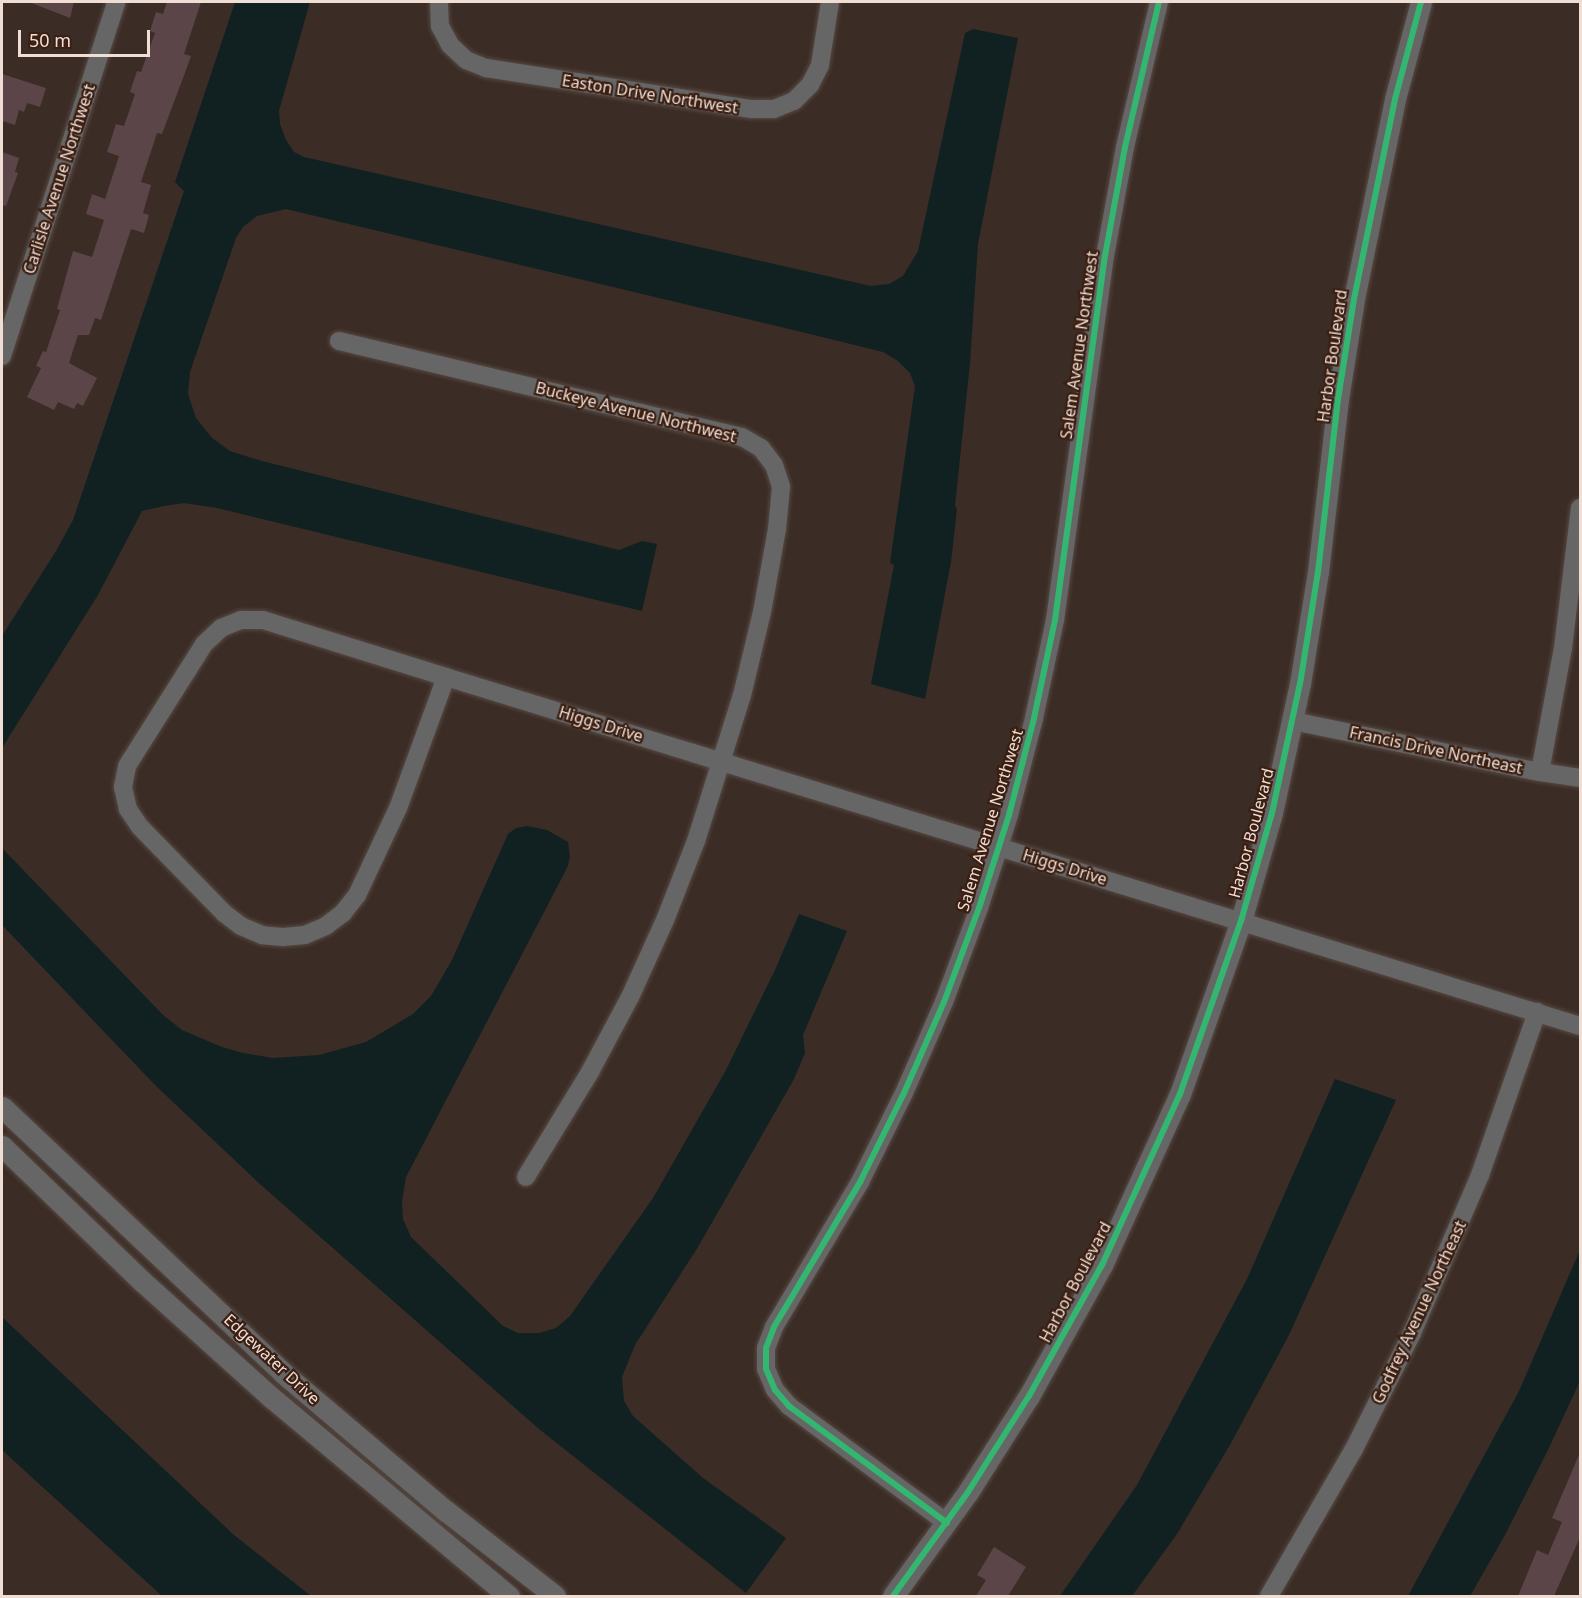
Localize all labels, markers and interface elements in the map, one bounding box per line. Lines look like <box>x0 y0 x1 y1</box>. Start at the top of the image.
scale bar <box>21 18 153 56</box>
text: 50 m <box>29 28 71 52</box>
street label: Easton Drive Northwest <box>561 71 739 117</box>
street label: Carlisle Avenue Northwest <box>19 82 99 276</box>
street label: Salem Avenue Northwest <box>1056 250 1102 440</box>
street label: Harbor Boulevard <box>1313 288 1351 424</box>
street label: Buckeye Avenue Northwest <box>534 378 738 446</box>
street label: Higgs Drive <box>557 702 645 746</box>
street label: Francis Drive Northeast <box>1348 722 1524 778</box>
street label: Salem Avenue Northwest <box>953 727 1027 913</box>
street label: Harbor Boulevard <box>1224 766 1278 900</box>
street label: Higgs Drive <box>1021 845 1109 889</box>
street label: Godfrey Avenue Northeast <box>1368 1217 1470 1407</box>
street label: Harbor Boulevard <box>1035 1218 1115 1346</box>
street label: Edgewater Drive <box>220 1310 324 1408</box>

